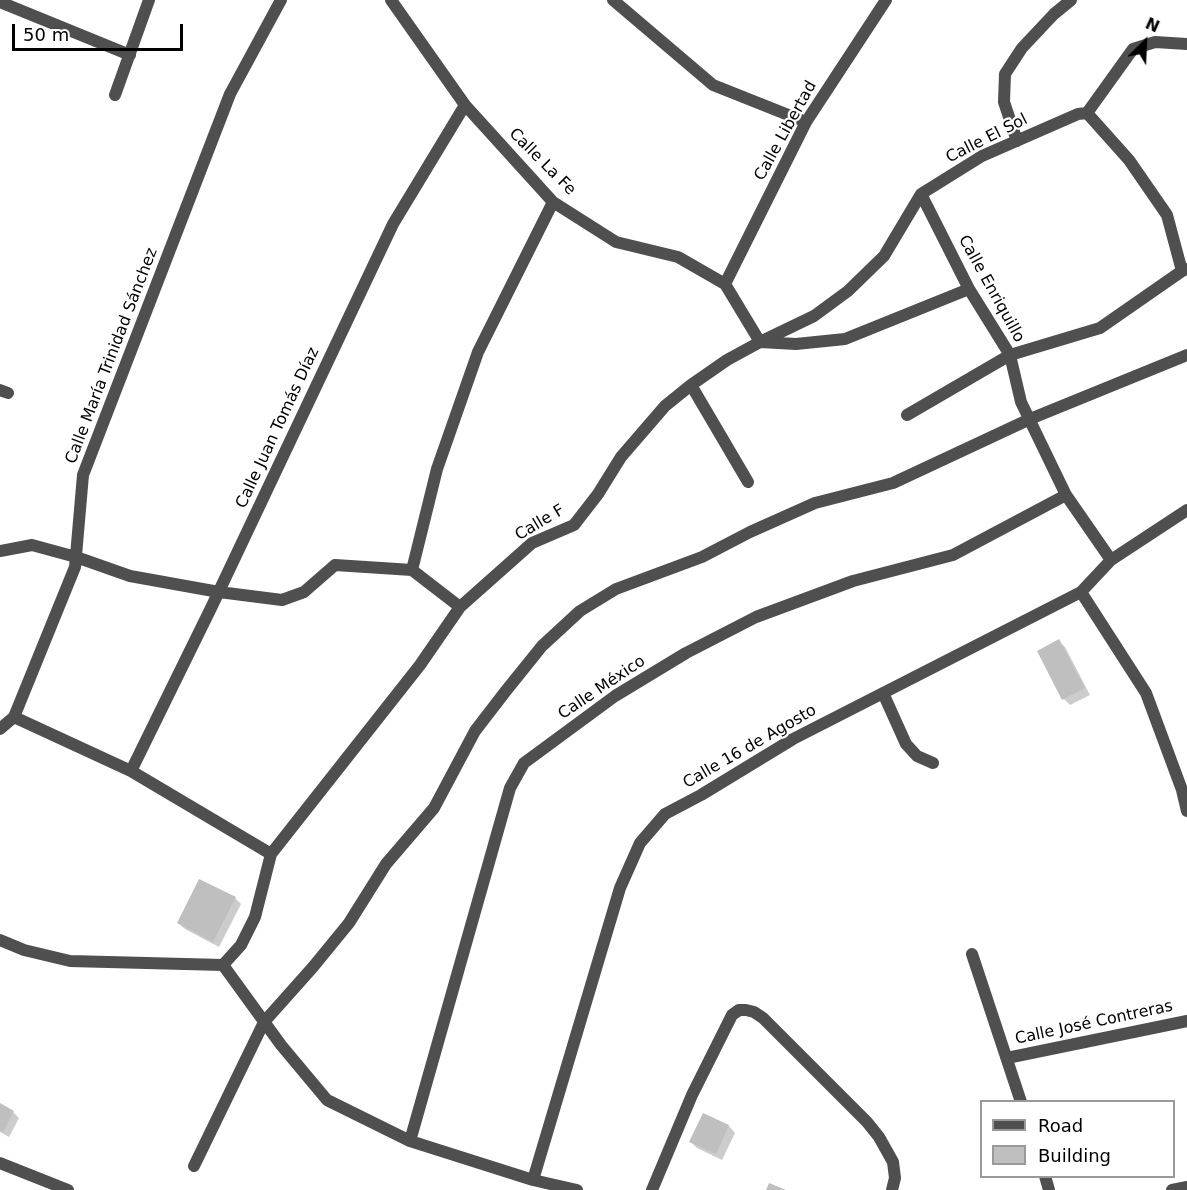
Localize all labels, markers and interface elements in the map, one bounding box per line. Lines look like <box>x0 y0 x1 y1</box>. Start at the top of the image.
scale bar <box>15 12 186 50</box>
north arrow <box>1115 12 1175 72</box>
text: N <box>1143 14 1162 36</box>
text: 50 m <box>23 24 69 45</box>
street label: Calle Libertad <box>751 78 821 184</box>
street label: Calle El Sol <box>943 110 1031 168</box>
street label: Calle La Fe <box>505 125 579 199</box>
street label: Calle Enriquillo <box>954 232 1028 346</box>
street label: Calle María Trinidad Sánchez <box>62 245 162 467</box>
street label: Calle Juan Tomás Díaz <box>232 344 324 512</box>
street label: Calle F <box>512 501 568 545</box>
street label: Calle México <box>555 652 649 724</box>
street label: Calle 16 de Agosto <box>680 701 820 793</box>
street label: Calle José Contreras <box>1013 997 1175 1049</box>
legend <box>980 1100 1175 1178</box>
text: Road <box>1038 1115 1083 1136</box>
text: Building <box>1038 1145 1111 1166</box>

